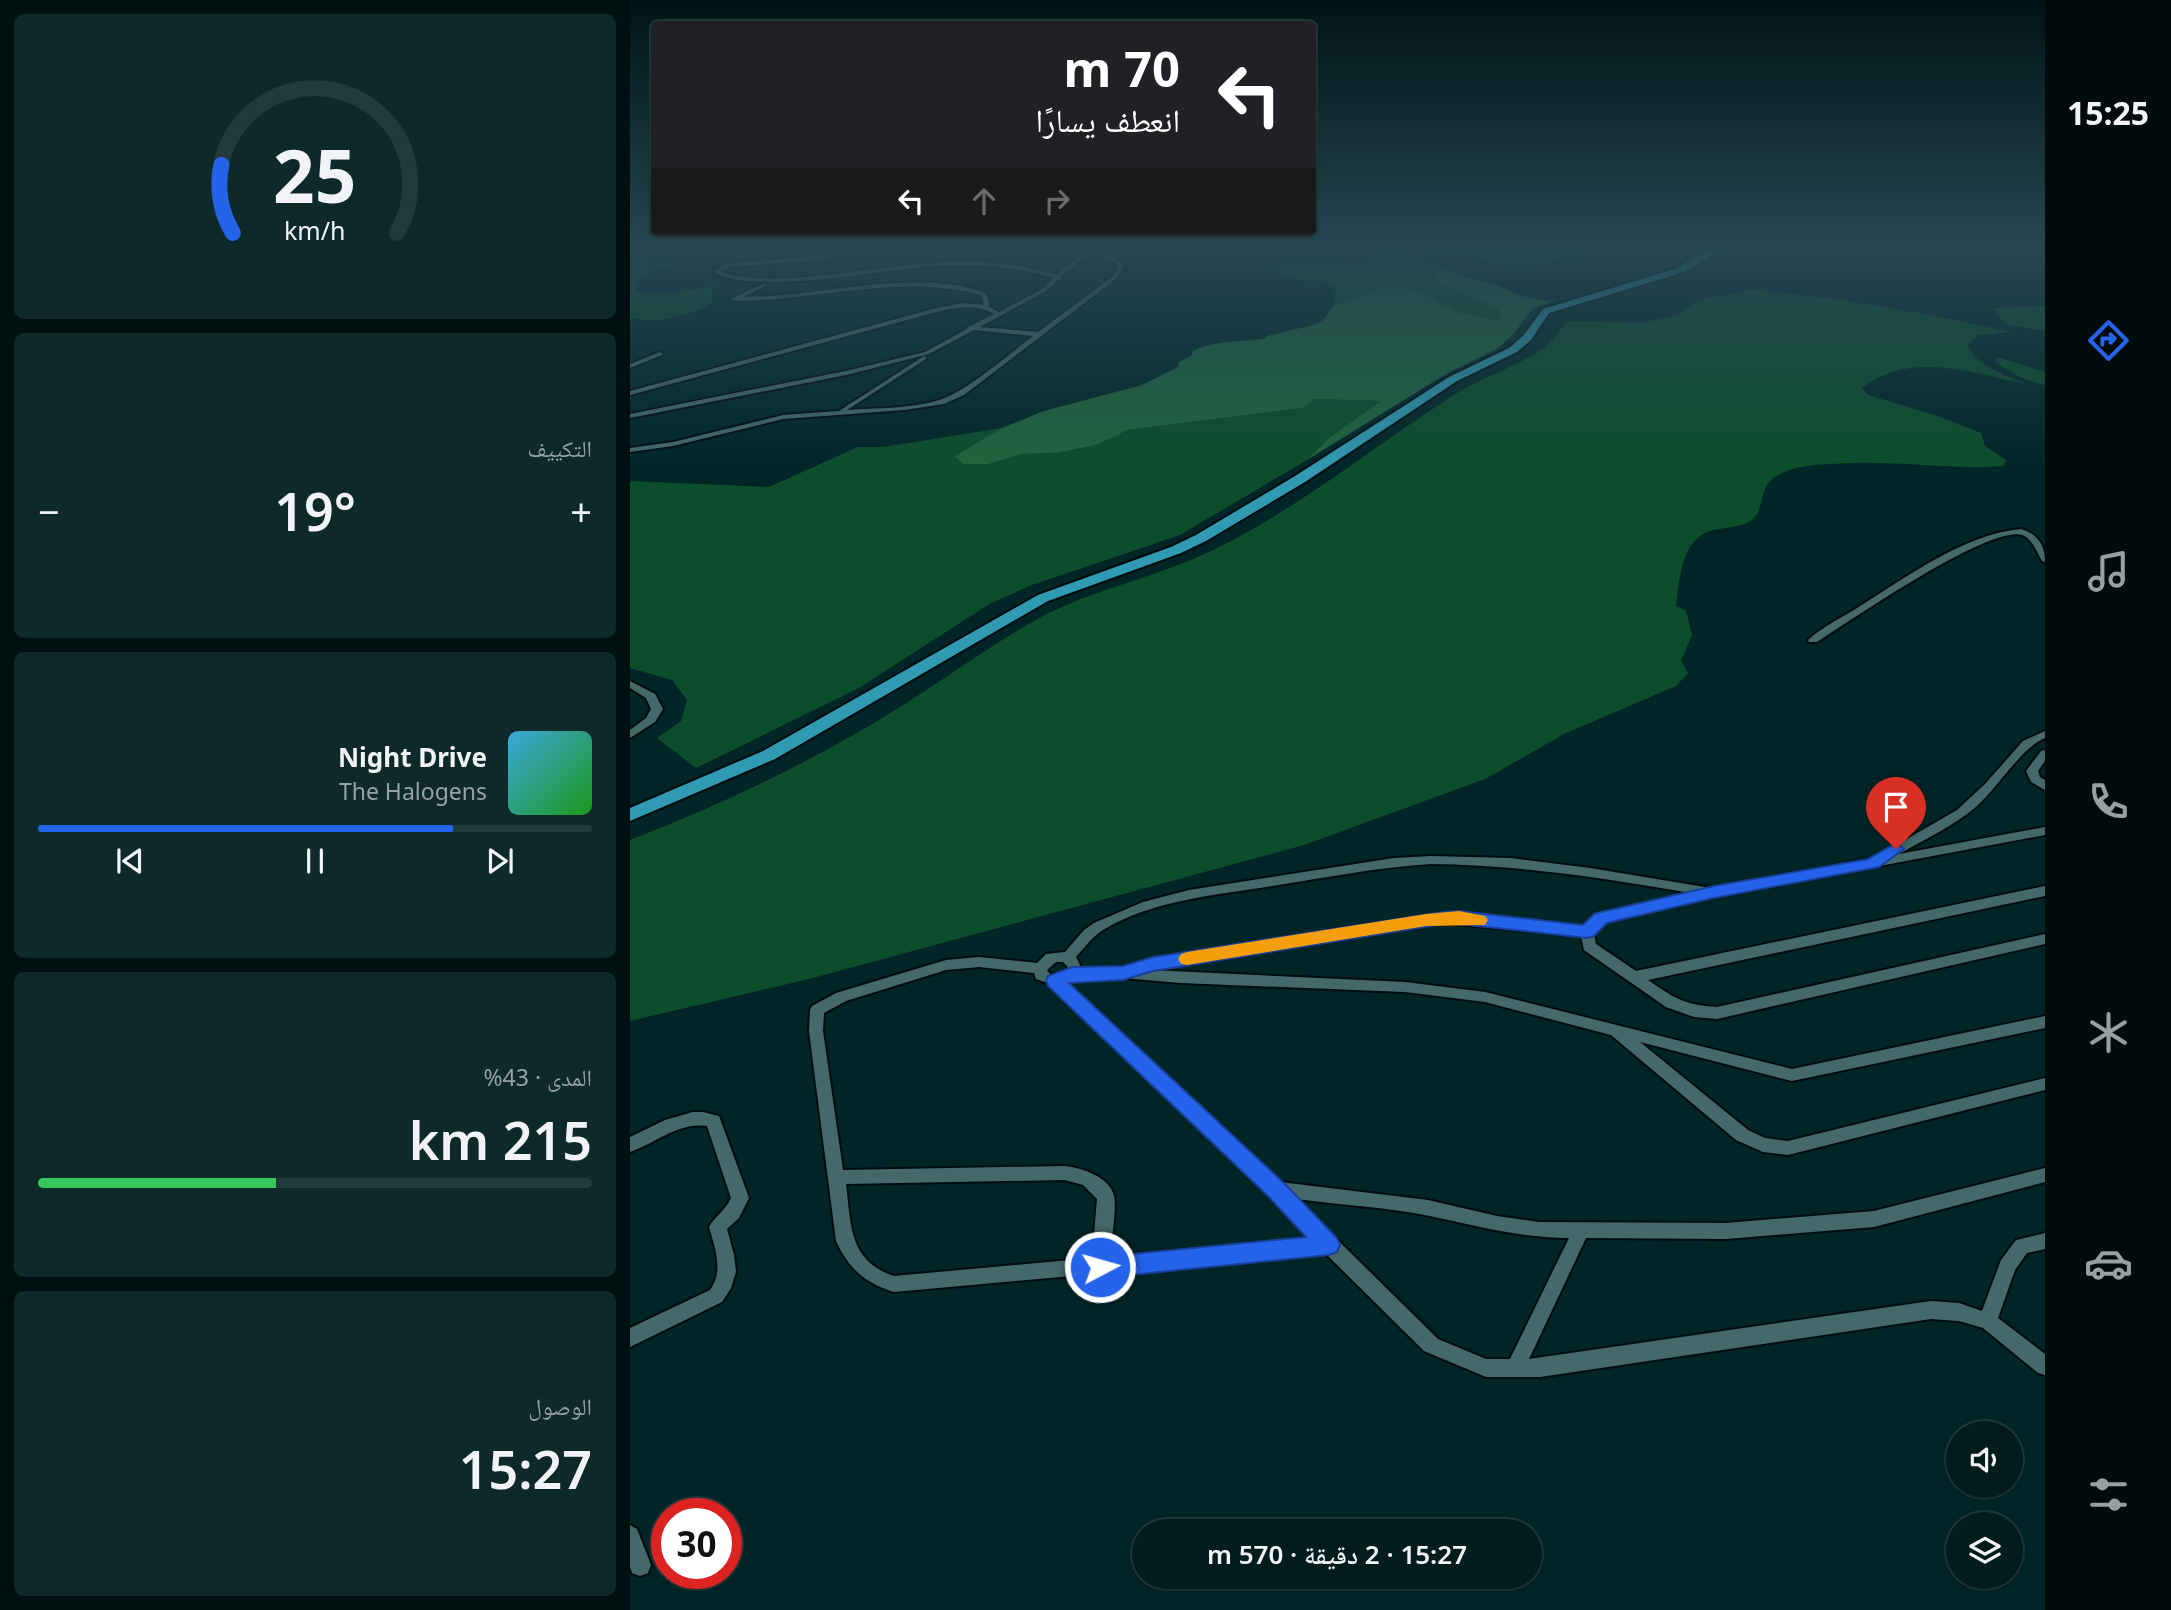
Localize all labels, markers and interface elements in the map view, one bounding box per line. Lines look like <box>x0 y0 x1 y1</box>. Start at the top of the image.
text: 70 m <box>1063 35 1180 101</box>
icon: left <box>1204 49 1295 140</box>
text: 15:25 <box>2067 91 2149 134</box>
text: انعطف يسارًا <box>1035 98 1180 141</box>
text: 25 <box>273 125 357 224</box>
icon: left <box>892 182 930 220</box>
icon: ahead <box>965 182 1003 220</box>
icon: right <box>1038 182 1076 220</box>
text: km/h <box>284 212 346 246</box>
icon: directions <box>2084 316 2133 365</box>
text: التكييف <box>527 432 592 464</box>
text: 19° <box>274 475 356 546</box>
text: − <box>38 485 60 537</box>
text: + <box>570 485 592 537</box>
icon: music <box>2084 547 2133 596</box>
text: Night Drive <box>338 739 487 775</box>
text: The Halogens <box>339 775 487 807</box>
pin <box>1866 777 1926 849</box>
icon: phone <box>2084 777 2133 826</box>
icon: arrive <box>1877 788 1915 826</box>
icon: previous <box>111 842 149 880</box>
icon: pause <box>296 842 334 880</box>
icon: next <box>481 842 519 880</box>
icon: climate <box>2084 1008 2133 1057</box>
text: المدى · 43% <box>483 1061 592 1093</box>
text: 215 km <box>409 1104 592 1175</box>
position arrow <box>1063 1230 1137 1304</box>
icon: car <box>2084 1239 2133 1288</box>
text: الوصول <box>528 1390 592 1422</box>
map controls <box>1946 1421 2023 1589</box>
button: sound <box>1946 1421 2023 1498</box>
text: 15:27 <box>459 1433 592 1504</box>
icon: filters <box>2084 1470 2133 1519</box>
speed limit sign: 30 <box>651 1498 742 1589</box>
button: layers <box>1946 1512 2023 1589</box>
text: 15:27 · 2 دقيقة · 570 m <box>1207 1536 1467 1572</box>

